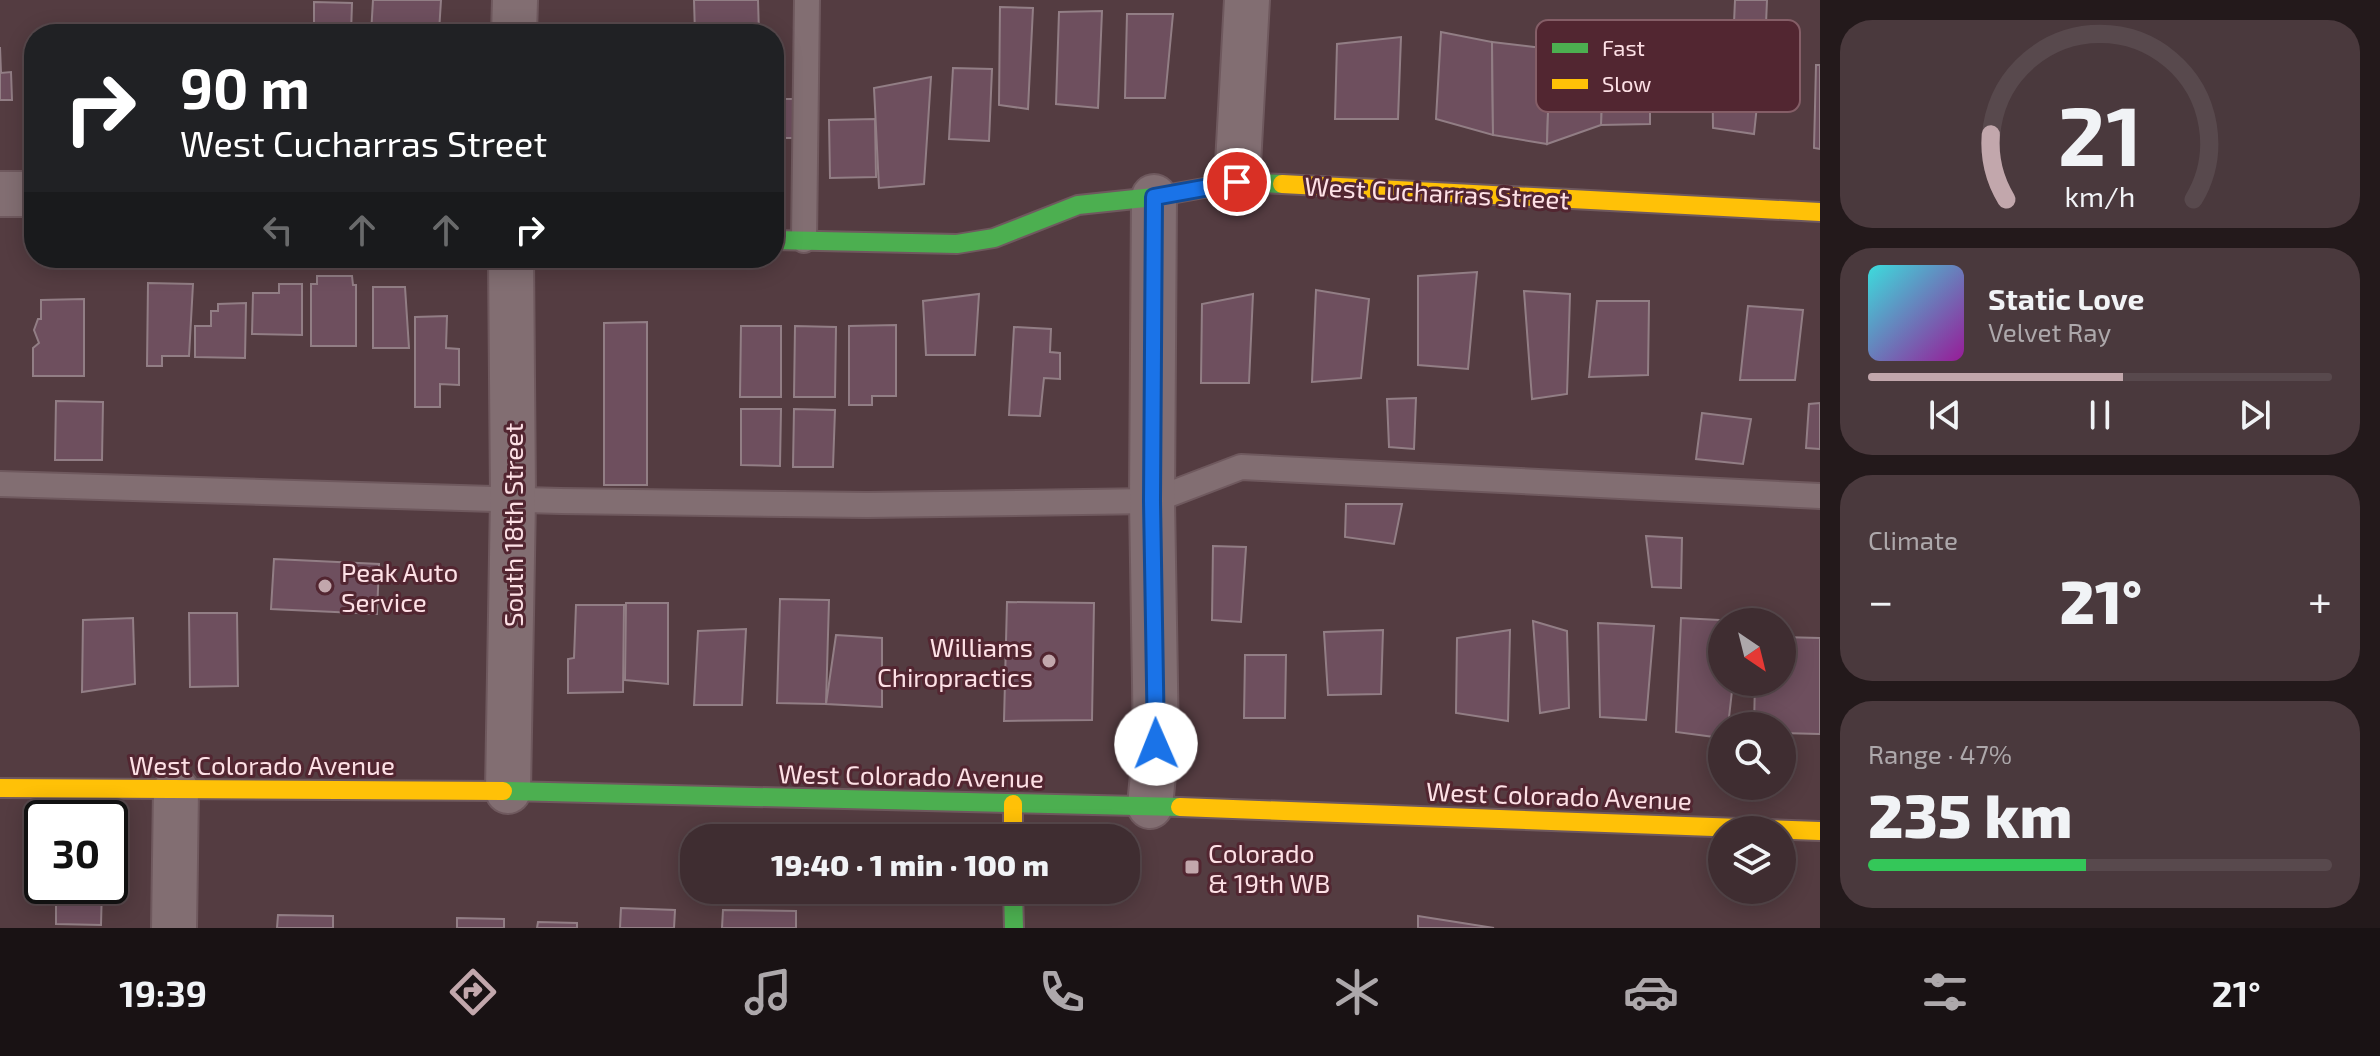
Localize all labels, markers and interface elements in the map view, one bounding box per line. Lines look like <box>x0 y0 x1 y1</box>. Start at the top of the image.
legend <box>1536 20 1800 112</box>
text: Fast <box>1602 34 1645 60</box>
text: 90 m <box>180 53 310 120</box>
icon: right <box>48 56 152 160</box>
text: Slow <box>1602 70 1651 96</box>
text: 21 <box>2058 83 2142 183</box>
text: West Cucharras Street <box>180 121 547 164</box>
pin <box>1203 148 1271 216</box>
icon: arrive <box>1215 160 1259 204</box>
street label: West Cucharras Street <box>1304 170 1570 214</box>
text: km/h <box>2065 178 2135 213</box>
icon: left <box>256 208 300 252</box>
icon: ahead <box>340 208 384 252</box>
icon: ahead <box>424 208 468 252</box>
icon: right <box>508 208 552 252</box>
text: Static Love <box>1988 280 2144 316</box>
text: Velvet Ray <box>1988 316 2111 347</box>
icon: previous <box>1923 393 1967 437</box>
icon: pause <box>2078 393 2122 437</box>
icon: next <box>2233 393 2277 437</box>
street label: South 18th Street <box>497 423 528 627</box>
text: Climate <box>1868 524 1958 555</box>
place label: Peak Auto Service <box>341 556 458 617</box>
text: 21° <box>2059 564 2142 636</box>
text: − <box>1868 573 1894 626</box>
text: + <box>2308 573 2332 626</box>
marker: Peak Auto Service <box>316 577 334 595</box>
north arrow <box>1708 608 1796 696</box>
map controls <box>1708 608 1796 904</box>
place label: Williams Chiropractics <box>877 631 1033 692</box>
marker: Williams Chiropractics <box>1040 652 1058 670</box>
position arrow <box>1114 702 1198 786</box>
button: search <box>1708 712 1796 800</box>
text: Range · 47% <box>1868 738 2012 769</box>
street label: West Colorado Avenue <box>129 749 395 780</box>
street label: West Colorado Avenue <box>778 757 1044 793</box>
street label: West Colorado Avenue <box>1426 775 1692 815</box>
text: 235 km <box>1868 778 2072 850</box>
speed limit sign: 30 <box>24 800 128 904</box>
button: layers <box>1708 816 1796 904</box>
place label: Colorado & 19th WB <box>1208 837 1330 898</box>
text: 19:40 · 1 min · 100 m <box>771 846 1049 882</box>
marker: Colorado & 19th WB <box>1183 858 1201 876</box>
icon: directions <box>445 964 501 1020</box>
icon: music <box>740 964 796 1020</box>
icon: phone <box>1034 964 1090 1020</box>
icon: climate <box>1329 964 1385 1020</box>
icon: car <box>1623 964 1679 1020</box>
icon: filters <box>1917 964 1973 1020</box>
text: 19:39 <box>119 971 207 1014</box>
text: 21° <box>2212 971 2261 1014</box>

